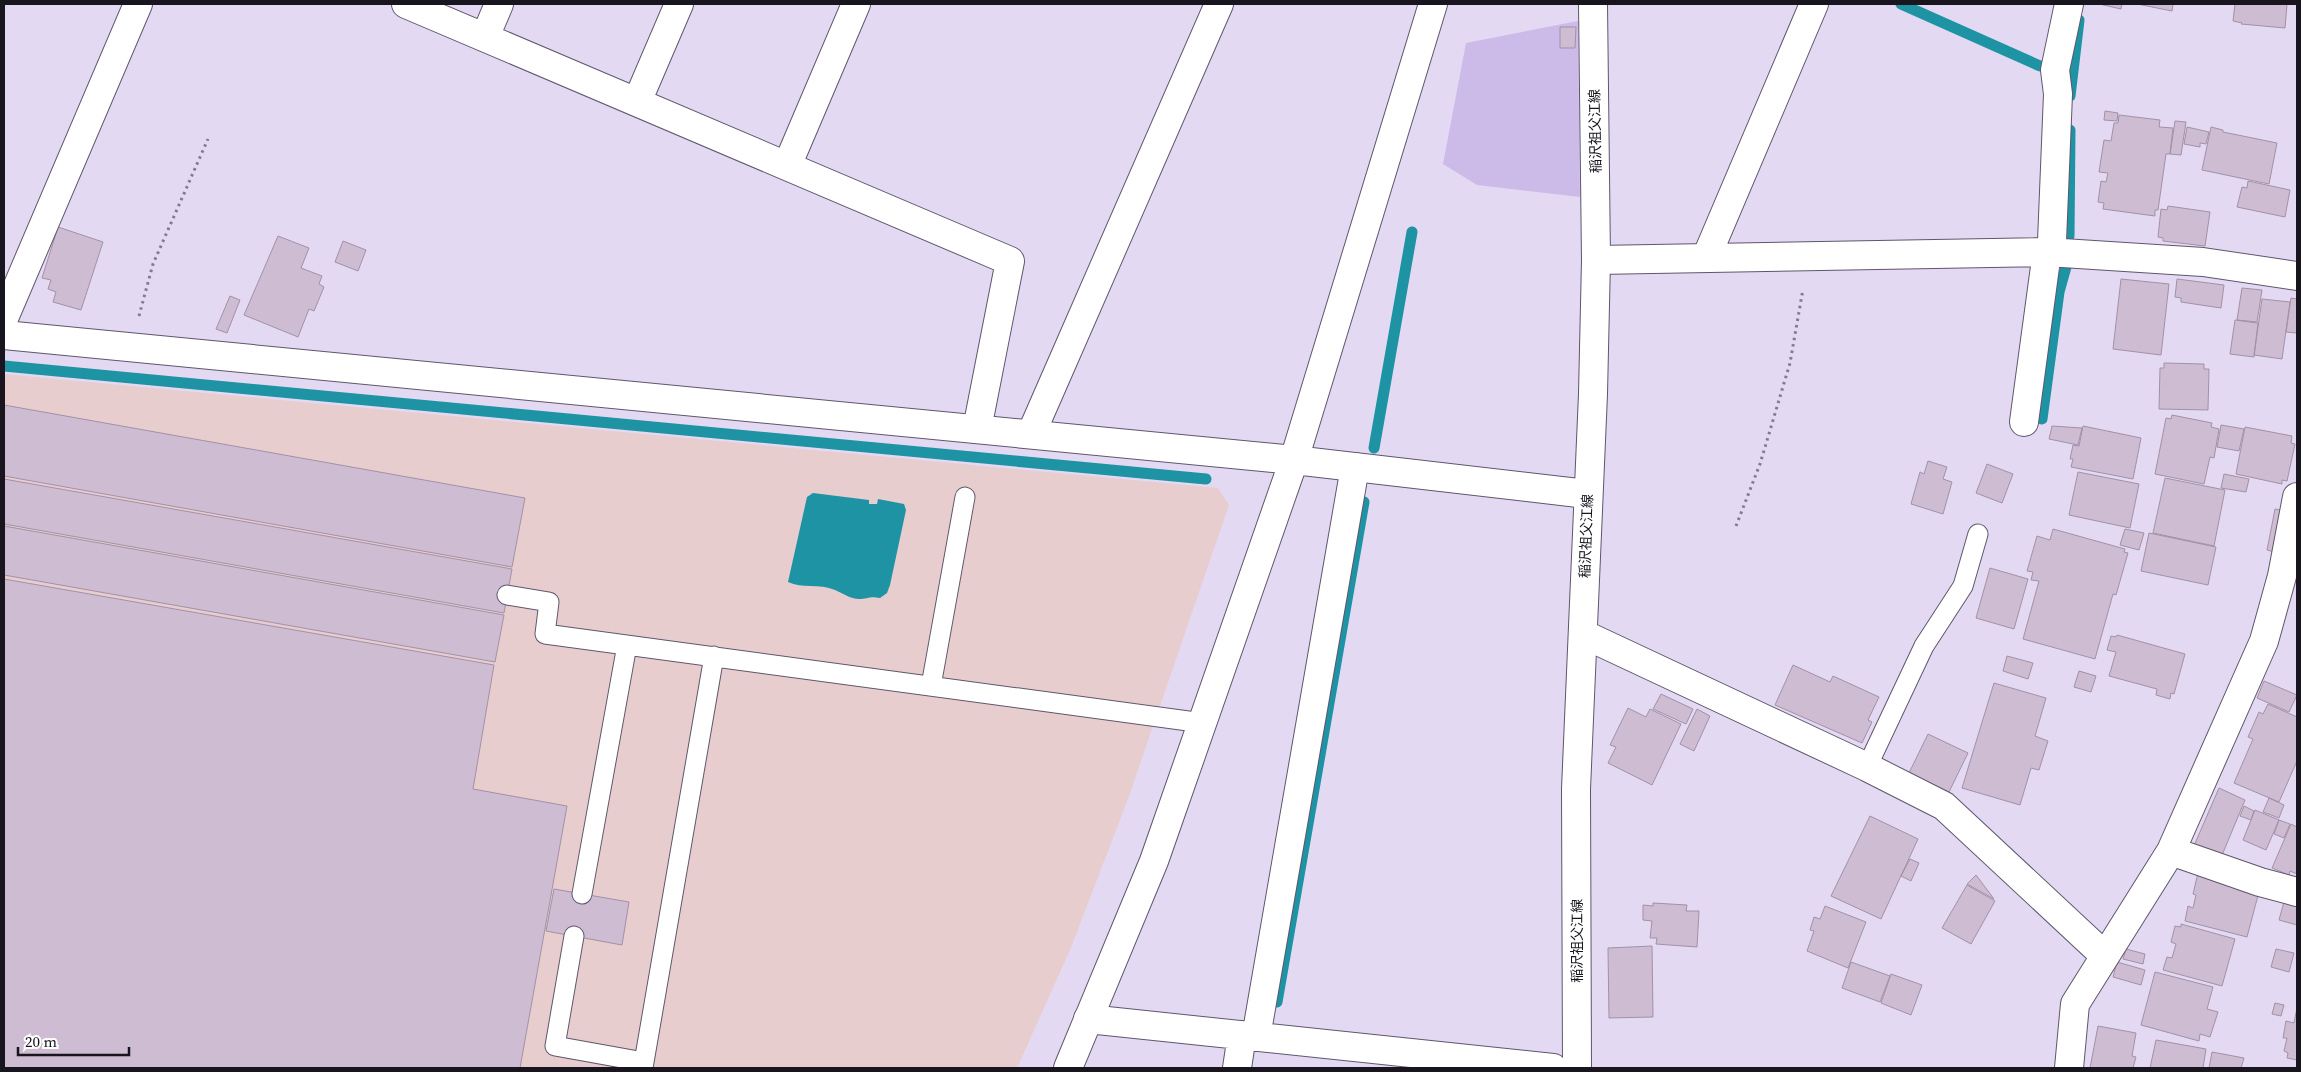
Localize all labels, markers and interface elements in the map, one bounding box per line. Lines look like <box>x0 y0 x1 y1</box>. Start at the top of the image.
street label: 稲沢祖父江線 <box>1584 89 1606 173</box>
street label: 稲沢祖父江線 <box>1575 494 1597 578</box>
street label: 稲沢祖父江線 <box>1567 899 1587 983</box>
scale bar <box>18 1024 129 1056</box>
text: 20 m <box>25 1031 57 1052</box>

